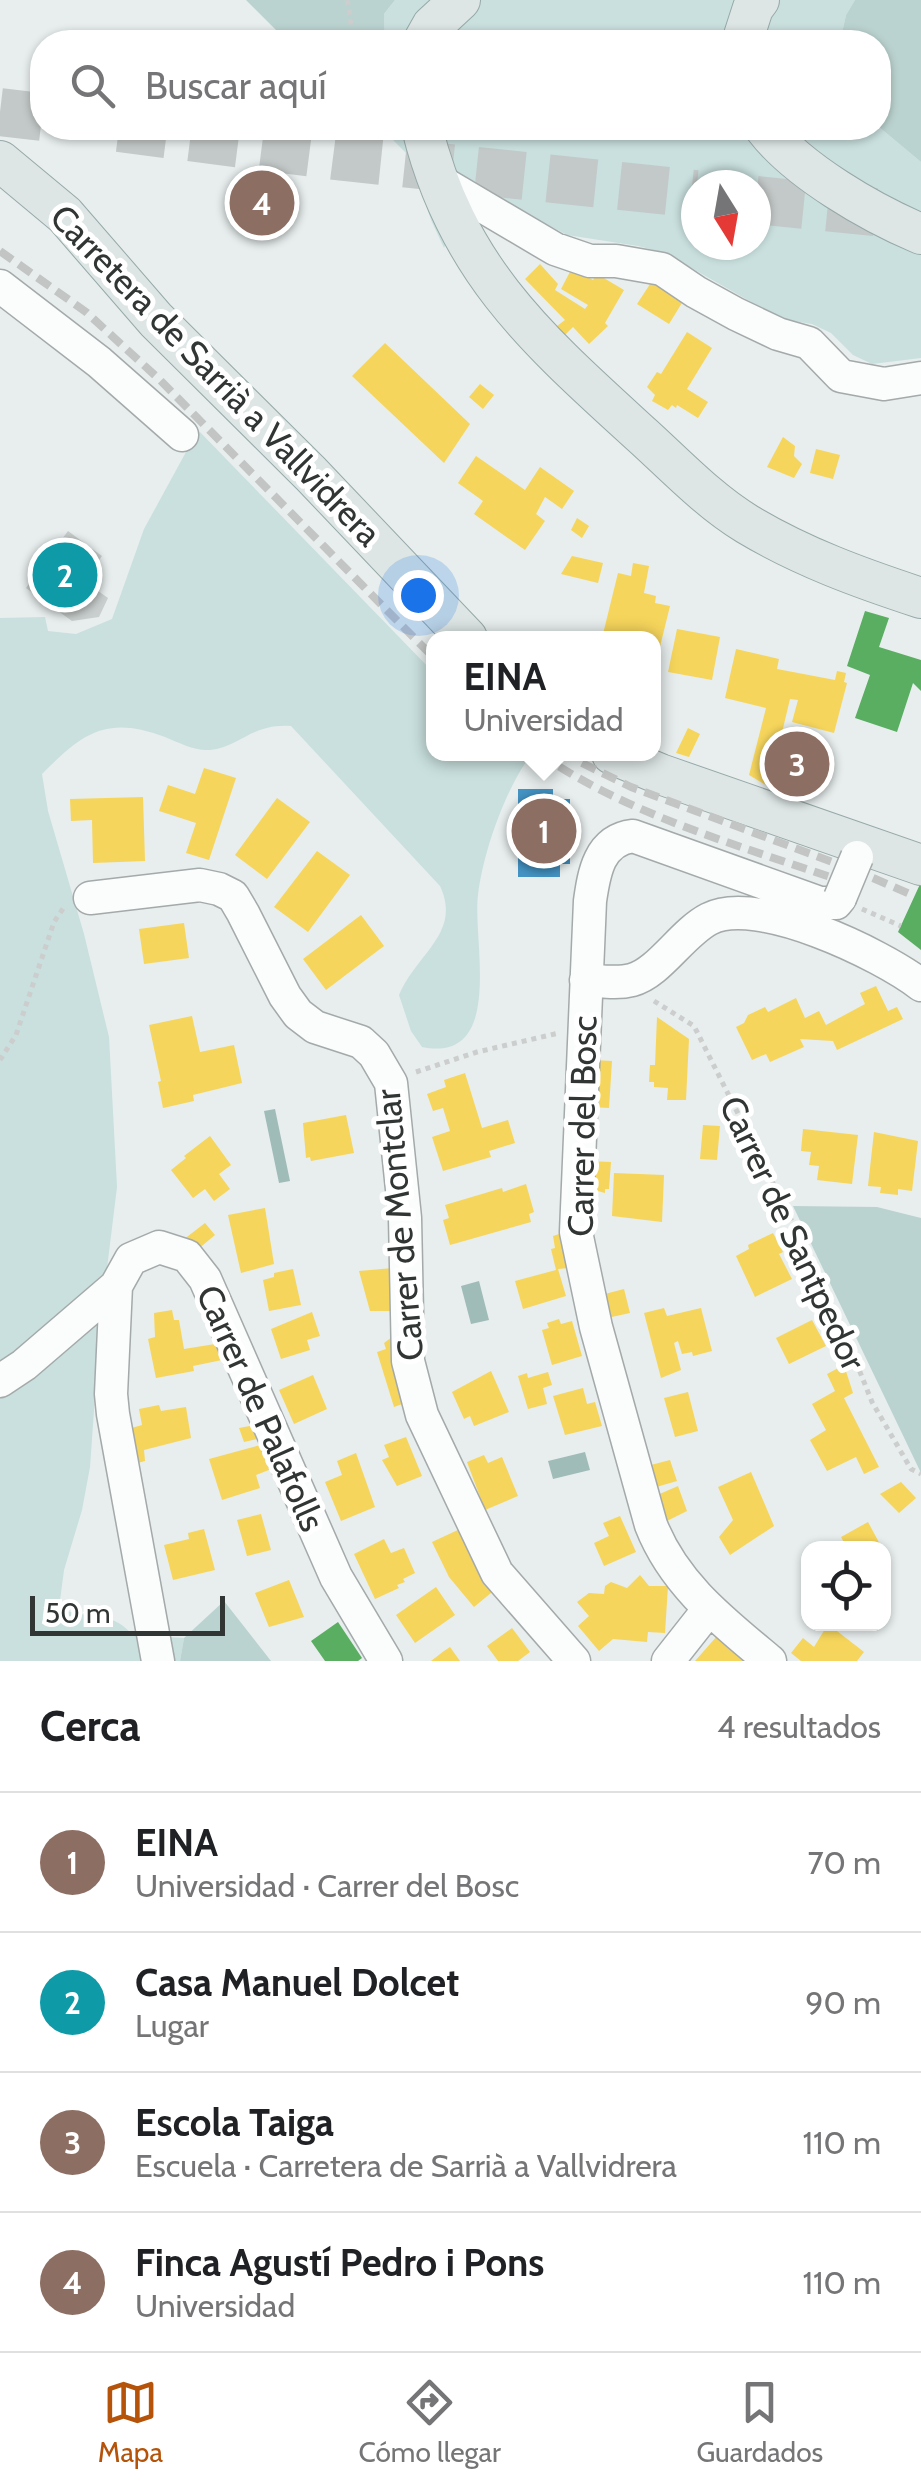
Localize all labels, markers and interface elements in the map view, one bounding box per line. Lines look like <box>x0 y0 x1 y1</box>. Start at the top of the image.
search box <box>30 30 891 140</box>
icon: search <box>65 58 120 113</box>
text: Buscar aquí <box>145 62 327 109</box>
pin: 4 <box>230 166 294 240</box>
north arrow <box>681 170 771 260</box>
street label: Carretera de Sarrià a Vallvidrera <box>42 195 391 555</box>
pin: 2 <box>32 538 98 612</box>
your location <box>393 570 444 621</box>
popup <box>426 631 661 761</box>
text: EINA <box>463 653 546 700</box>
text: Universidad <box>463 700 624 739</box>
pin: 3 <box>764 726 830 802</box>
pin: 1 <box>512 794 576 868</box>
street label: Carrer del Bosc <box>559 1015 605 1237</box>
street label: Carrer de Montclar <box>366 1087 432 1363</box>
street label: Carrer de Santpedor <box>711 1089 875 1377</box>
street label: Carrer de Palafolls <box>188 1278 334 1538</box>
map controls <box>801 1541 891 1631</box>
button: locate <box>801 1541 891 1631</box>
scale bar <box>30 1591 225 1636</box>
text: 50 m <box>45 1596 111 1630</box>
text: Cerca <box>40 1700 140 1752</box>
text: 4 resultados <box>717 1707 881 1746</box>
text: EINA <box>135 1819 218 1866</box>
text: 1 <box>67 1843 78 1882</box>
text: 70 m <box>808 1843 881 1882</box>
text: Universidad · Carrer del Bosc <box>135 1866 519 1905</box>
text: Casa Manuel Dolcet <box>135 1959 459 2006</box>
text: 2 <box>64 1983 81 2022</box>
text: 90 m <box>805 1983 881 2022</box>
text: Lugar <box>135 2006 209 2045</box>
text: Escola Taiga <box>135 2099 334 2146</box>
text: 3 <box>64 2123 81 2162</box>
text: 110 m <box>803 2123 881 2162</box>
text: Escuela · Carretera de Sarrià a Vallvidrera <box>135 2146 677 2185</box>
text: Finca Agustí Pedro i Pons <box>135 2239 544 2286</box>
text: 4 <box>63 2263 82 2302</box>
text: 110 m <box>803 2263 881 2302</box>
text: Universidad <box>135 2286 295 2325</box>
tab: Mapa <box>98 2375 163 2469</box>
tab: Cómo llegar <box>359 2375 501 2469</box>
tab: Guardados <box>696 2375 823 2469</box>

